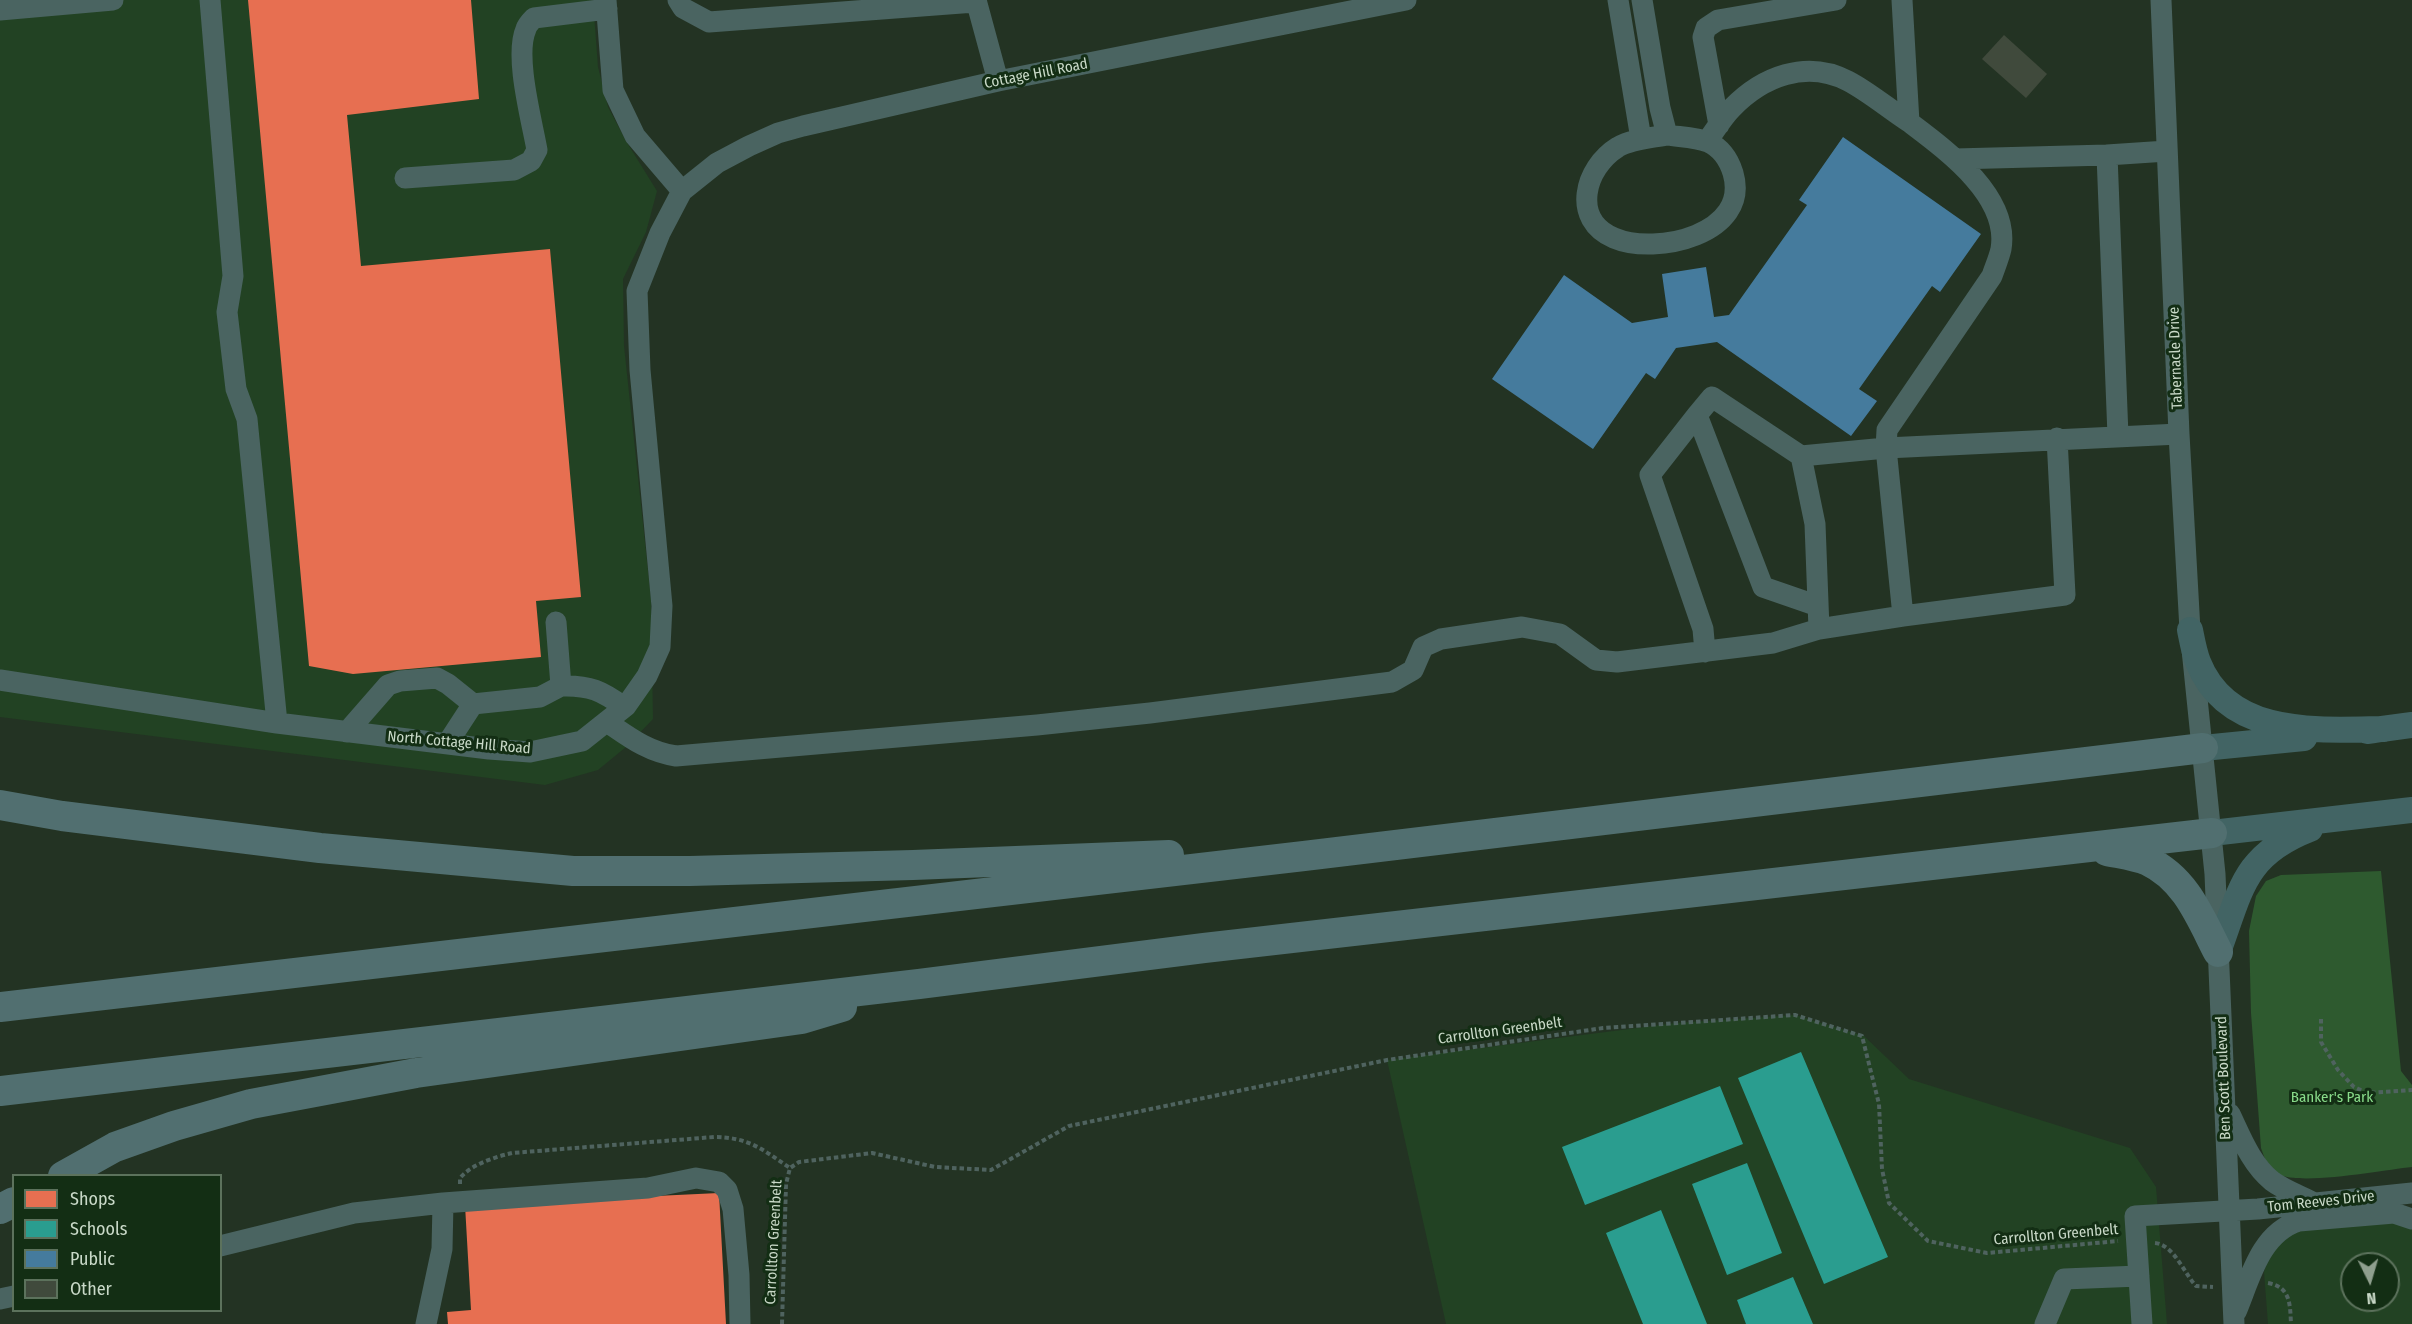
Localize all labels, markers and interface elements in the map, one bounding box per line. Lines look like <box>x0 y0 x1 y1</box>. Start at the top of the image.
street label: Cottage Hill Road <box>983 55 1089 93</box>
street label: Tabernacle Drive <box>2165 307 2187 409</box>
street label: North Cottage Hill Road <box>387 728 531 758</box>
street label: Carrollton Greenbelt <box>1437 1013 1563 1049</box>
street label: Ben Scott Boulevard <box>2213 1016 2235 1140</box>
park label: Banker's Park <box>2291 1089 2373 1107</box>
legend <box>12 1174 222 1312</box>
street label: Carrollton Greenbelt <box>762 1179 786 1305</box>
street label: Tom Reeves Drive <box>2267 1187 2375 1217</box>
text: Shops <box>70 1188 115 1210</box>
text: Schools <box>70 1218 128 1240</box>
street label: Carrollton Greenbelt <box>1993 1221 2119 1249</box>
text: Public <box>70 1248 115 1270</box>
north arrow <box>2340 1252 2400 1312</box>
text: Other <box>70 1278 112 1300</box>
text: N <box>2366 1289 2377 1308</box>

